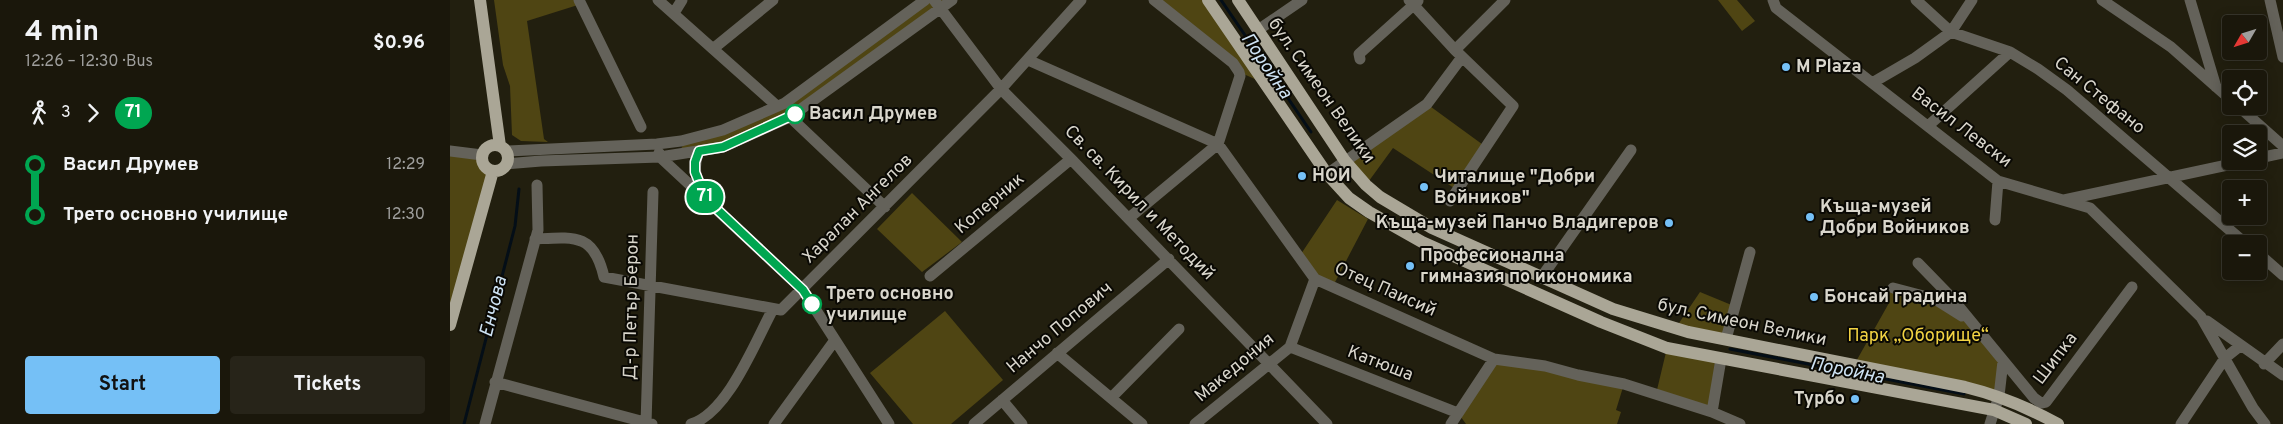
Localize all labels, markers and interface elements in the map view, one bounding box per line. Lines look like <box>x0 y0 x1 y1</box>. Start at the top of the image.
street label: бул. Симеон Велики <box>1262 14 1380 168</box>
text: 4 min <box>25 15 99 51</box>
north arrow <box>2222 15 2268 60</box>
map controls <box>2222 15 2267 280</box>
water label: Поройна <box>1235 28 1297 104</box>
text: $0.96 <box>373 31 425 55</box>
text: 12:26 – 12:30 · Bus <box>25 52 153 72</box>
street label: Сан Стефано <box>2049 52 2149 140</box>
place label: M Plaza <box>1796 56 1862 79</box>
marker: M Plaza <box>1780 61 1792 73</box>
button: locate <box>2222 70 2267 115</box>
street label: Васил Левски <box>1906 83 2016 173</box>
icon: walk <box>25 99 53 127</box>
icon: forward <box>79 99 107 127</box>
text: 71 <box>125 101 142 124</box>
text: 3 <box>61 103 71 123</box>
place label: Васил Друмев <box>809 103 938 126</box>
marker: Васил Друмев <box>785 104 805 124</box>
street label: Св. св. Кирил и Методий <box>1059 121 1219 285</box>
button: layers <box>2222 125 2267 170</box>
street label: Харалан Ангелов <box>798 149 918 269</box>
text: Васил Друмев <box>63 153 199 177</box>
text: 12:29 <box>386 155 425 175</box>
place label: НОИ <box>1312 165 1351 188</box>
place label: Читалище "Добри Войников" <box>1434 166 1595 210</box>
street label: Коперник <box>950 168 1030 240</box>
marker: НОИ <box>1296 170 1308 182</box>
button: + <box>2222 180 2267 225</box>
line badge: 71 <box>682 181 728 213</box>
marker: Читалище "Добри Войников" <box>1418 181 1430 193</box>
text: 71 <box>696 185 714 208</box>
place label: Къща-музей Добри Войников <box>1820 196 1970 240</box>
text: Трето основно училище <box>63 203 288 227</box>
text: 12:30 <box>386 205 425 225</box>
marker: Къща-музей Добри Войников <box>1804 211 1816 223</box>
place label: Къща-музей Панчо Владигеров <box>1376 212 1659 235</box>
marker: Къща-музей Панчо Владигеров <box>1663 217 1675 229</box>
street label: Д-р Петър Берон <box>619 234 645 380</box>
button: − <box>2222 235 2267 280</box>
place label: Професионална гимназия по икономика <box>1420 245 1633 289</box>
street label: Отец Паисий <box>1330 257 1440 323</box>
marker: Професионална гимназия по икономика <box>1404 260 1416 272</box>
water label: Енчова <box>475 274 513 340</box>
street label: Нанчо Попович <box>1002 277 1118 379</box>
place label: Трето основно училище <box>826 283 954 327</box>
place label: Бонсай градина <box>1824 286 1967 309</box>
marker: Бонсай градина <box>1808 291 1820 303</box>
marker: Трето основно училище <box>802 294 822 314</box>
street label: бул. Симеон Велики <box>1655 294 1829 352</box>
park label: Парк „Оборище“ <box>1847 325 1989 348</box>
street label: Македония <box>1191 328 1279 408</box>
street label: Шипка <box>2029 328 2083 390</box>
street label: Катюша <box>1344 341 1416 387</box>
water label: Поройна <box>1808 352 1886 390</box>
button: Start <box>25 356 220 414</box>
button: Tickets <box>230 356 425 414</box>
place label: Турбо <box>1794 388 1845 411</box>
marker: Турбо <box>1849 393 1861 405</box>

